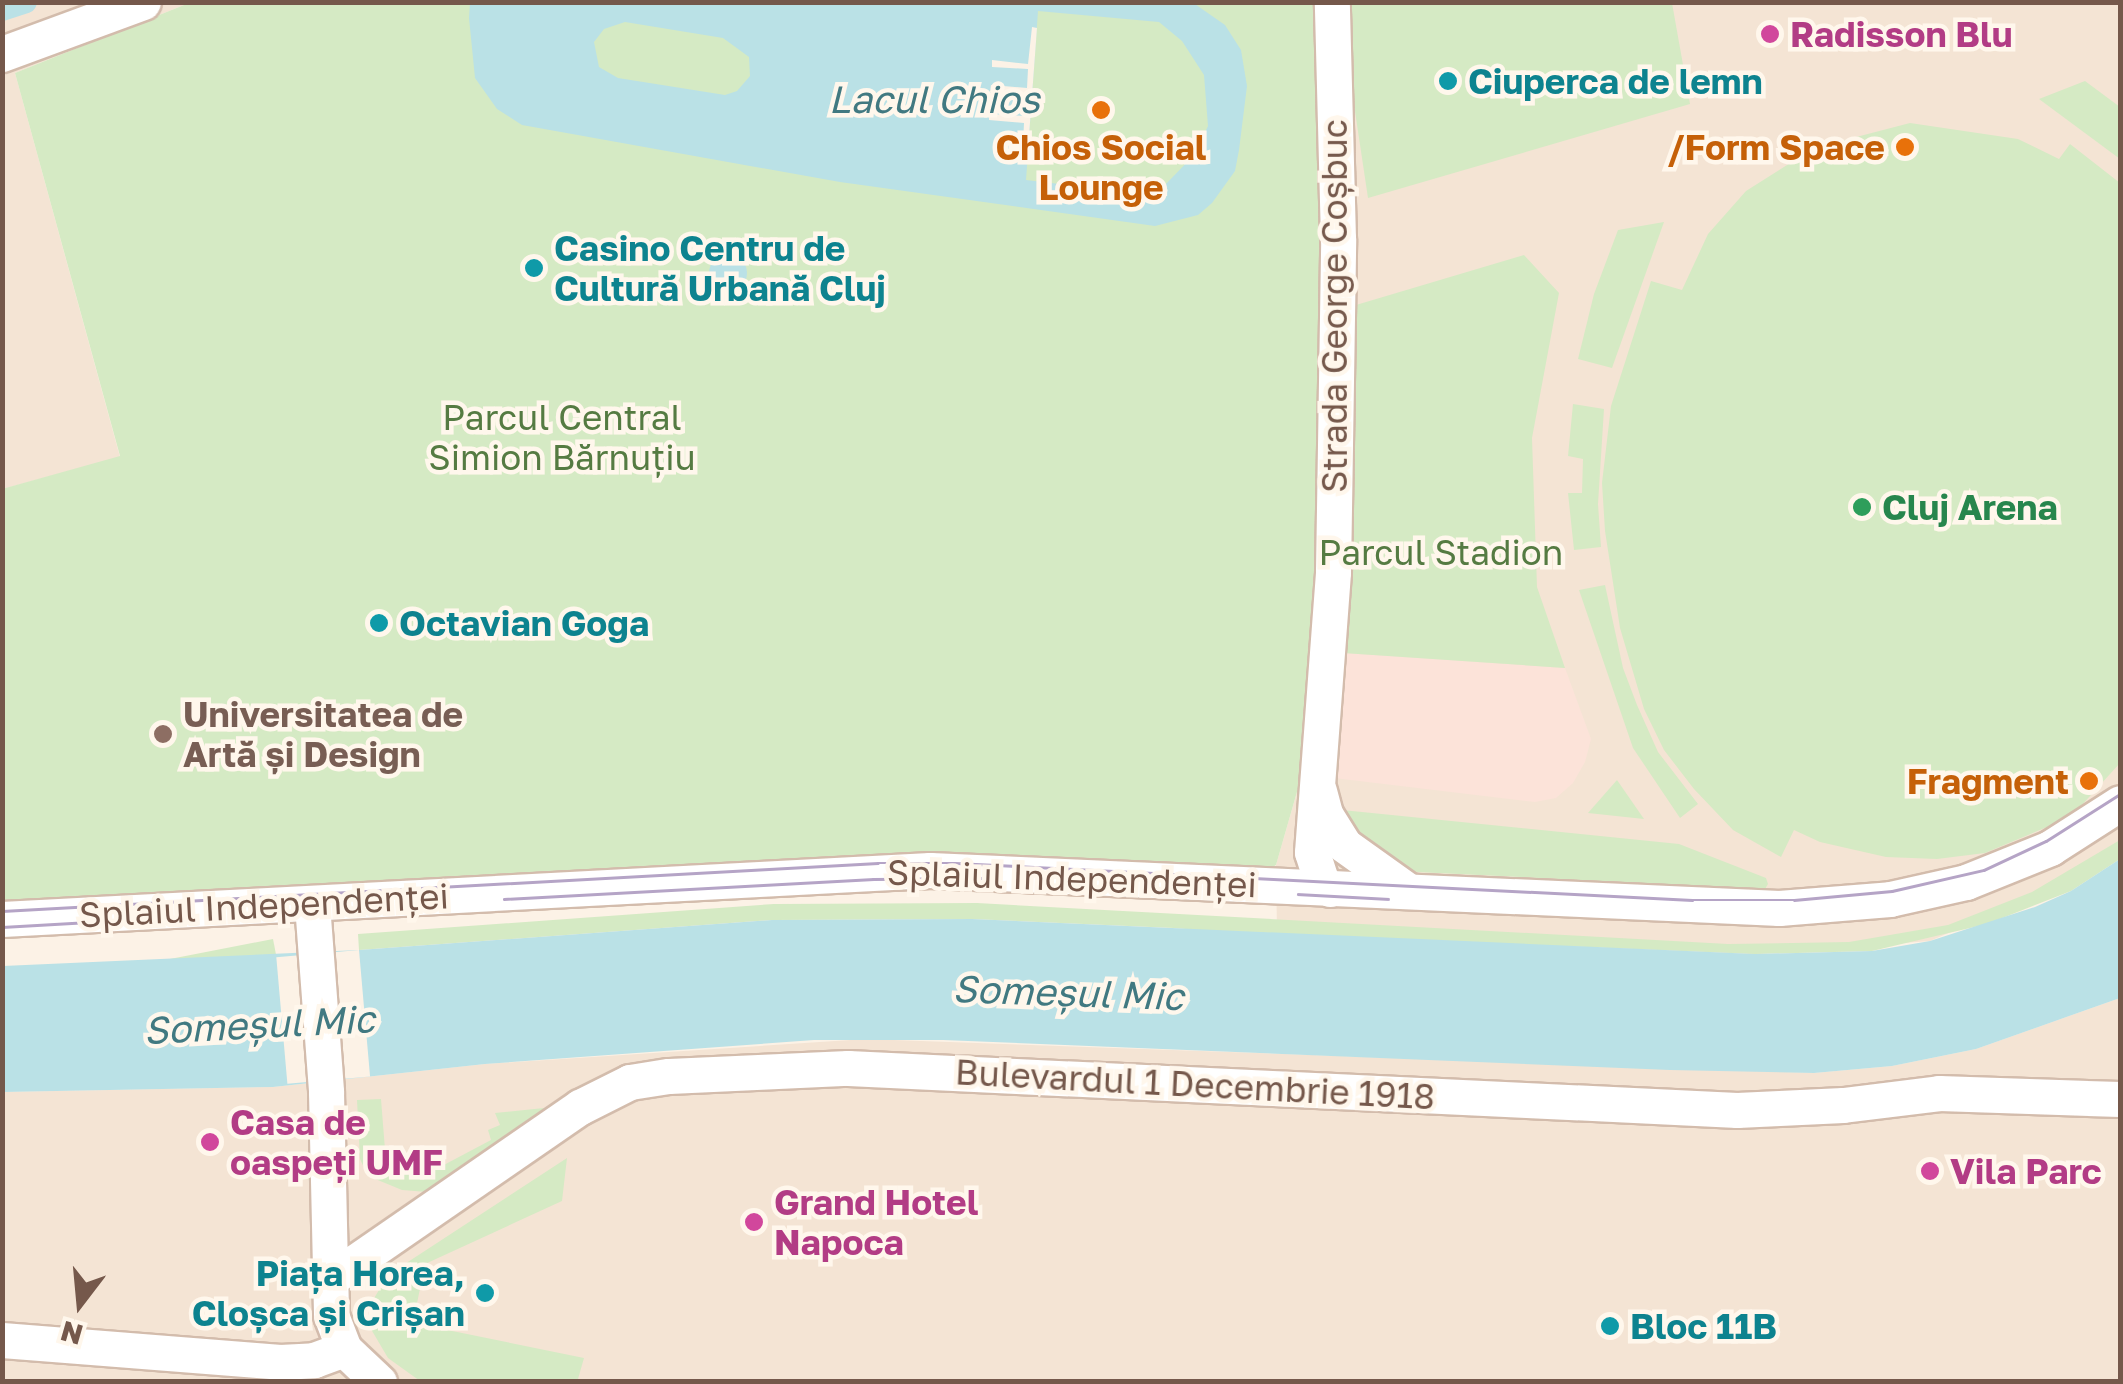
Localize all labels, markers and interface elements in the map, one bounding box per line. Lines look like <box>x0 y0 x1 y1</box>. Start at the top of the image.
place label: Radisson Blu <box>1790 13 2013 55</box>
marker: Radisson Blu <box>1759 23 1781 45</box>
place label: Ciuperca de lemn <box>1468 60 1763 102</box>
marker: Ciuperca de lemn <box>1437 70 1459 92</box>
water label: Lacul Chios <box>828 76 1040 122</box>
marker: Chios Social Lounge <box>1090 99 1112 121</box>
street label: Strada George Coșbuc <box>1313 119 1355 493</box>
place label: Chios Social Lounge <box>995 126 1207 208</box>
place label: /Form Space <box>1668 126 1885 168</box>
marker: /Form Space <box>1894 136 1916 158</box>
place label: Casino Centru de Cultură Urbană Cluj <box>554 227 886 309</box>
marker: Casino Centru de Cultură Urbană Cluj <box>523 257 545 279</box>
park label: Parcul Central Simion Bărnuțiu <box>428 396 696 478</box>
place label: Cluj Arena <box>1882 486 2058 528</box>
marker: Cluj Arena <box>1851 496 1873 518</box>
park label: Parcul Stadion <box>1319 531 1563 573</box>
place label: Octavian Goga <box>399 602 649 644</box>
marker: Octavian Goga <box>368 612 390 634</box>
place label: Universitatea de Artă și Design <box>183 693 463 775</box>
marker: Universitatea de Artă și Design <box>152 723 174 745</box>
place label: Fragment <box>1907 760 2069 802</box>
marker: Fragment <box>2078 770 2100 792</box>
street label: Splaiul Independenței <box>886 851 1258 905</box>
street label: Splaiul Independenței <box>78 874 450 936</box>
water label: Someșul Mic <box>952 965 1184 1019</box>
water label: Someșul Mic <box>142 995 376 1053</box>
street label: Bulevardul 1 Decembrie 1918 <box>954 1050 1436 1118</box>
place label: Casa de oaspeți UMF <box>230 1101 443 1183</box>
marker: Casa de oaspeți UMF <box>199 1131 221 1153</box>
place label: Vila Parc <box>1950 1150 2102 1192</box>
marker: Vila Parc <box>1919 1160 1941 1182</box>
place label: Grand Hotel Napoca <box>774 1181 978 1263</box>
marker: Grand Hotel Napoca <box>743 1211 765 1233</box>
place label: Piața Horea, Cloșca și Crișan <box>192 1252 465 1334</box>
north arrow <box>30 1254 130 1354</box>
marker: Piața Horea, Cloșca și Crișan <box>474 1282 496 1304</box>
place label: Bloc 11B <box>1630 1305 1777 1347</box>
text: N <box>57 1315 86 1352</box>
marker: Bloc 11B <box>1599 1315 1621 1337</box>

